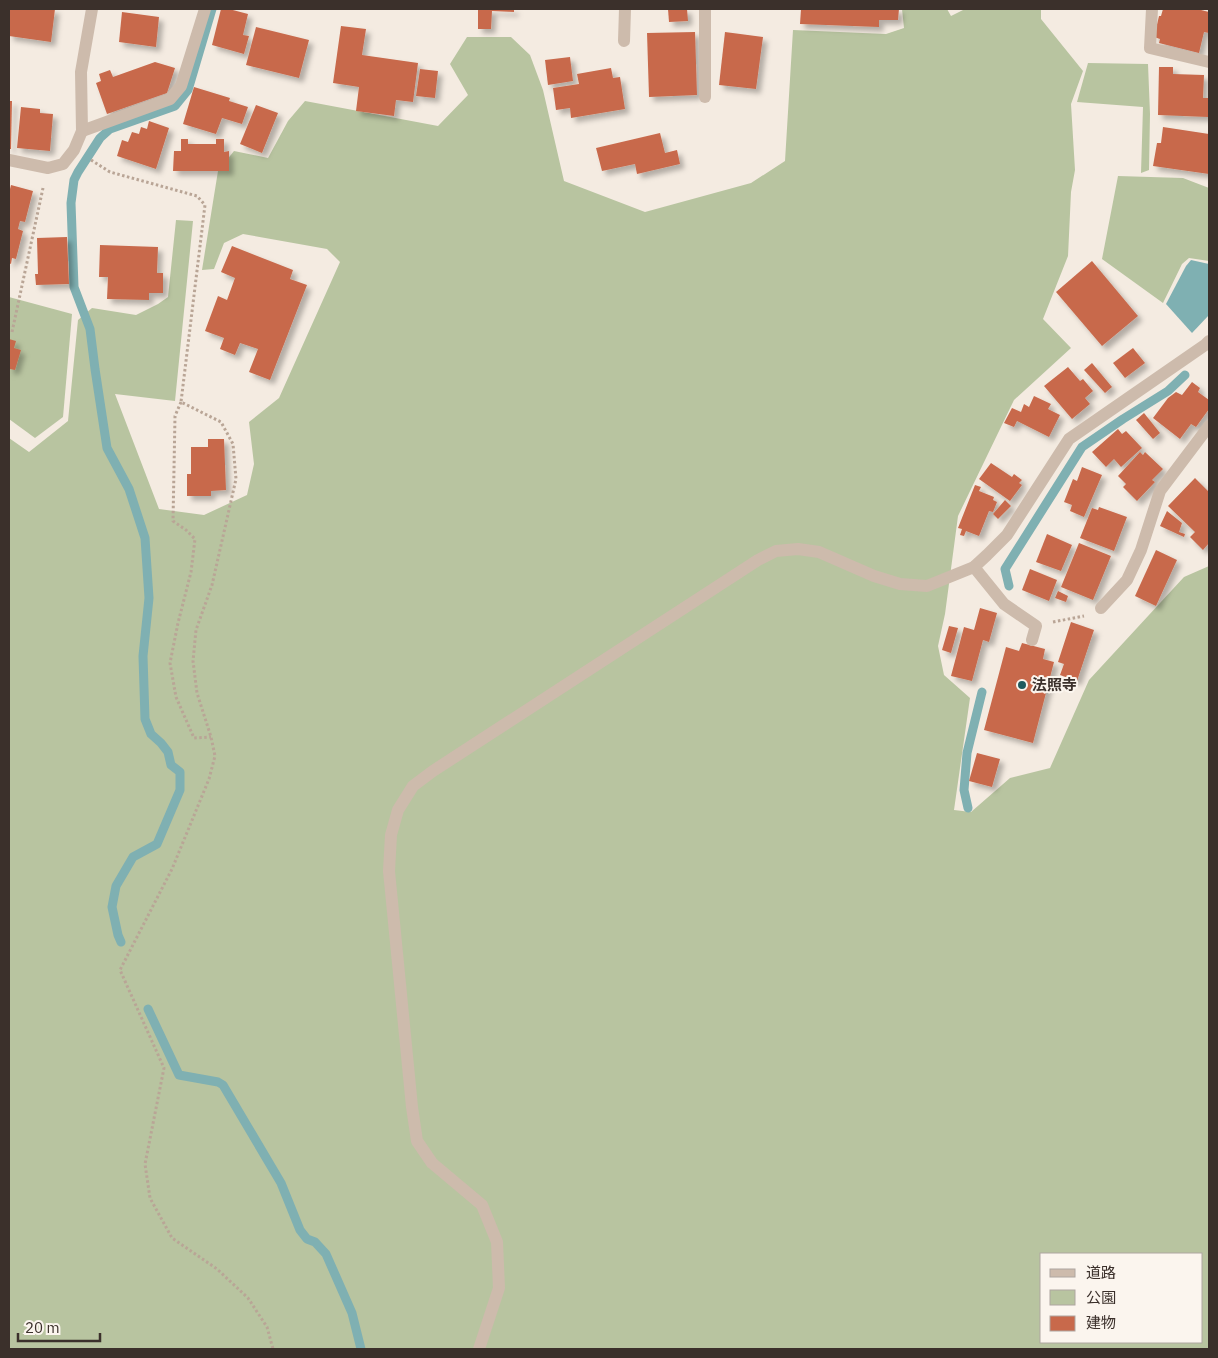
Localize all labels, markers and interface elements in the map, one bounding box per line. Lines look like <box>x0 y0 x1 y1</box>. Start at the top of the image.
place label: 法照寺 <box>1032 675 1077 694</box>
marker: 法照寺 <box>1016 679 1028 691</box>
legend <box>1040 1253 1203 1343</box>
text: 道路 <box>1086 1263 1116 1282</box>
text: 公園 <box>1086 1288 1116 1307</box>
scale bar <box>18 1310 100 1342</box>
text: 建物 <box>1086 1313 1116 1332</box>
text: 20 m <box>25 1318 60 1337</box>

